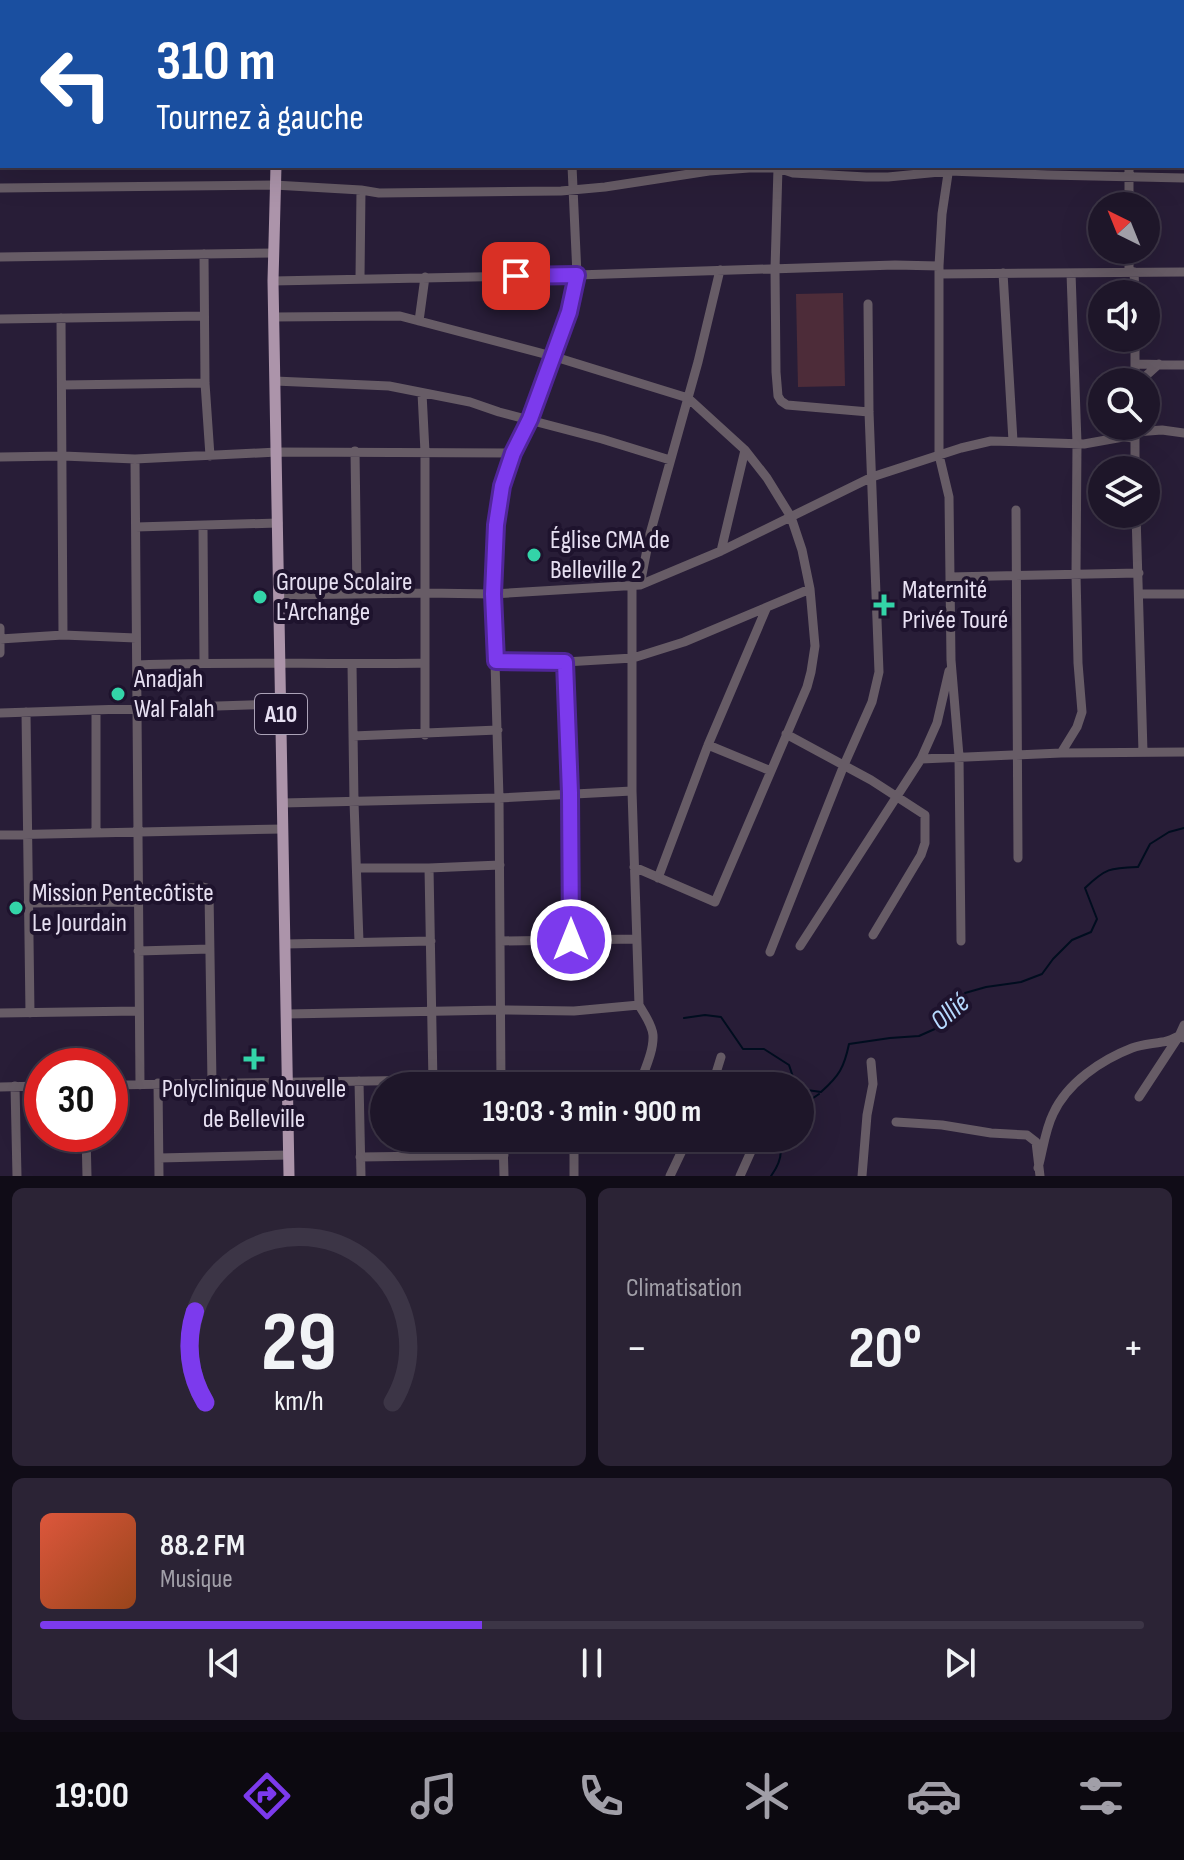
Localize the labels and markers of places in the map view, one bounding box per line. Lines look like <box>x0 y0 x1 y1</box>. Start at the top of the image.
pin <box>482 242 550 310</box>
place label: Église CMA de Belleville 2 <box>550 525 670 586</box>
marker: Église CMA de Belleville 2 <box>525 546 543 564</box>
place label: Groupe Scolaire L'Archange <box>276 567 412 628</box>
place label: Maternité Privée Touré <box>902 575 1008 636</box>
marker: Groupe Scolaire L'Archange <box>251 588 269 606</box>
marker: Maternité Privée Touré <box>873 594 895 616</box>
place label: Anadjah Wal Falah <box>133 664 215 725</box>
marker: Anadjah Wal Falah <box>109 685 127 703</box>
place label: Mission Pentecôtiste Le Jourdain <box>32 878 214 939</box>
marker: Mission Pentecôtiste Le Jourdain <box>7 899 25 917</box>
marker: Polyclinique Nouvelle de Belleville <box>243 1048 265 1070</box>
place label: Polyclinique Nouvelle de Belleville <box>162 1074 346 1135</box>

